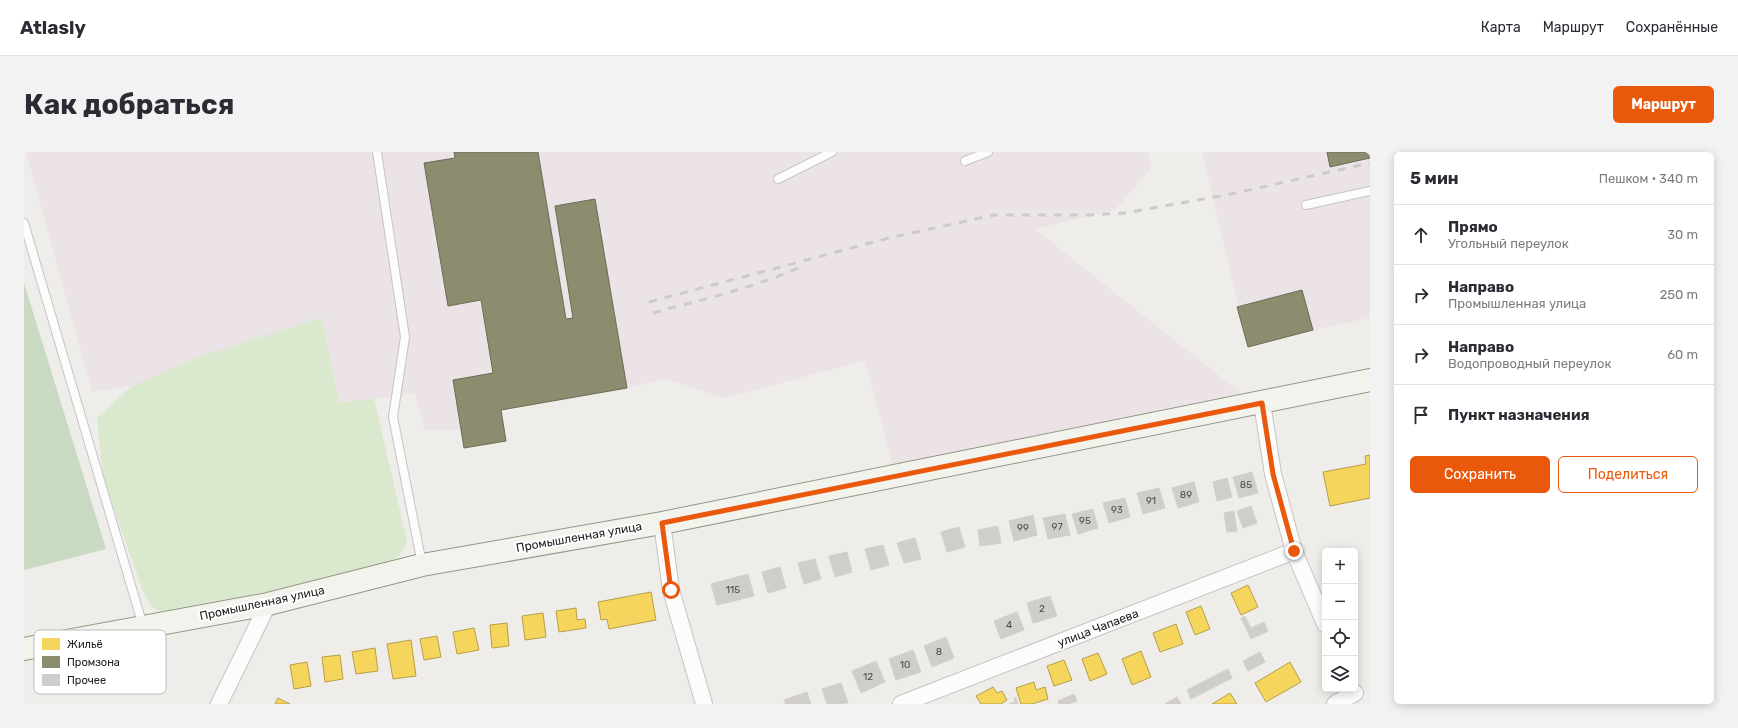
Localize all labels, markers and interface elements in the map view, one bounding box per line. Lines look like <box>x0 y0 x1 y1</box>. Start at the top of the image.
text: Atlasly <box>20 16 86 39</box>
text: Карта <box>1481 19 1521 36</box>
text: Маршрут <box>1543 19 1604 36</box>
text: Сохранённые <box>1626 19 1718 36</box>
button: Маршрут <box>1613 86 1714 123</box>
text: Как добраться <box>24 88 234 121</box>
text: 5 мин <box>1410 168 1459 188</box>
text: Пешком · 340 m <box>1599 171 1698 186</box>
text: Прямо <box>1448 218 1498 236</box>
icon: ahead <box>1410 224 1432 246</box>
text: 30 m <box>1667 227 1698 242</box>
text: Угольный переулок <box>1448 236 1569 251</box>
text: Направо <box>1448 278 1514 296</box>
icon: right <box>1410 284 1432 306</box>
text: 250 m <box>1660 287 1698 302</box>
text: Промышленная улица <box>1448 296 1586 311</box>
text: Направо <box>1448 338 1514 356</box>
icon: right <box>1410 344 1432 366</box>
text: 60 m <box>1667 347 1698 362</box>
text: Водопроводный переулок <box>1448 356 1612 371</box>
icon: arrive <box>1410 404 1432 426</box>
text: Пункт назначения <box>1448 406 1590 424</box>
button: Сохранить <box>1410 456 1550 493</box>
button: Поделиться <box>1558 456 1698 493</box>
house number: 85 <box>1240 479 1252 491</box>
house number: 89 <box>1180 489 1192 501</box>
house number: 91 <box>1146 495 1156 507</box>
house number: 93 <box>1111 504 1123 516</box>
house number: 95 <box>1079 515 1091 527</box>
street label: Промышленная улица <box>515 519 643 555</box>
house number: 97 <box>1051 521 1063 533</box>
house number: 99 <box>1017 522 1029 534</box>
route end <box>1285 542 1303 560</box>
map controls <box>1322 548 1358 692</box>
button: + <box>1322 548 1358 584</box>
route start <box>662 581 680 599</box>
street label: Промышленная улица <box>198 583 326 623</box>
house number: 115 <box>726 584 740 596</box>
button: − <box>1322 584 1358 620</box>
house number: 2 <box>1039 603 1045 615</box>
street label: улица Чапаева <box>1055 606 1141 650</box>
house number: 4 <box>1006 619 1012 631</box>
button: locate <box>1322 620 1358 656</box>
legend <box>34 630 166 694</box>
text: Жильё <box>67 638 103 651</box>
house number: 8 <box>936 646 942 658</box>
text: Промзона <box>67 656 120 669</box>
button: layers <box>1322 656 1358 692</box>
house number: 10 <box>900 659 910 671</box>
house number: 12 <box>863 671 873 683</box>
text: Прочее <box>67 674 106 687</box>

